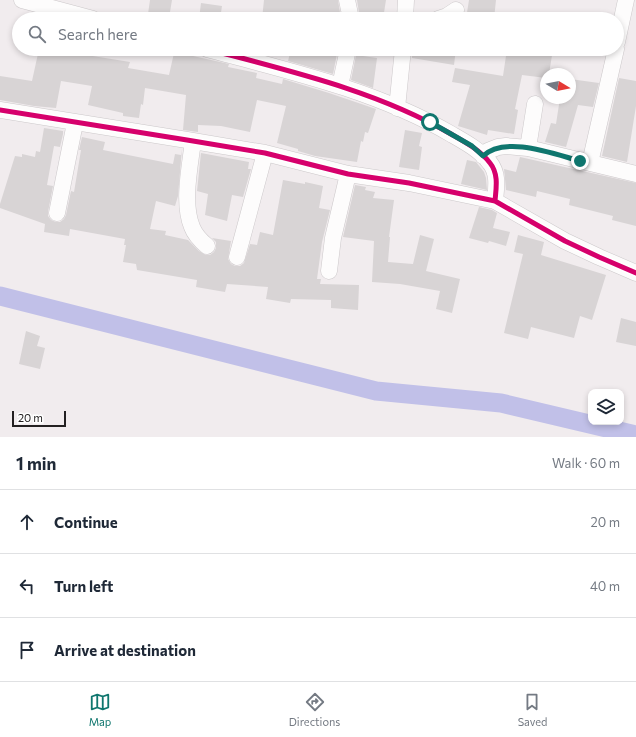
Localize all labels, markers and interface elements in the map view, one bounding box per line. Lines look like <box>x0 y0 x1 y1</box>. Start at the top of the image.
search box <box>12 12 624 56</box>
icon: search <box>26 23 48 45</box>
text: Search here <box>58 25 137 43</box>
north arrow <box>540 68 576 104</box>
route start <box>421 113 439 131</box>
route end <box>571 152 589 170</box>
map controls <box>588 389 624 425</box>
button: layers <box>588 389 624 425</box>
scale bar <box>12 409 66 428</box>
text: 20 m <box>18 411 43 424</box>
text: 1 min <box>16 453 56 474</box>
text: Walk · 60 m <box>552 455 620 471</box>
icon: ahead <box>16 511 38 533</box>
text: Continue <box>54 513 118 531</box>
text: 20 m <box>591 514 620 530</box>
icon: left <box>16 575 38 597</box>
text: Turn left <box>54 577 113 595</box>
text: 40 m <box>590 578 620 594</box>
icon: arrive <box>16 639 38 661</box>
text: Arrive at destination <box>54 641 196 659</box>
tab: Map <box>89 691 111 728</box>
tab: Directions <box>289 691 340 728</box>
tab: Saved <box>518 691 547 728</box>

